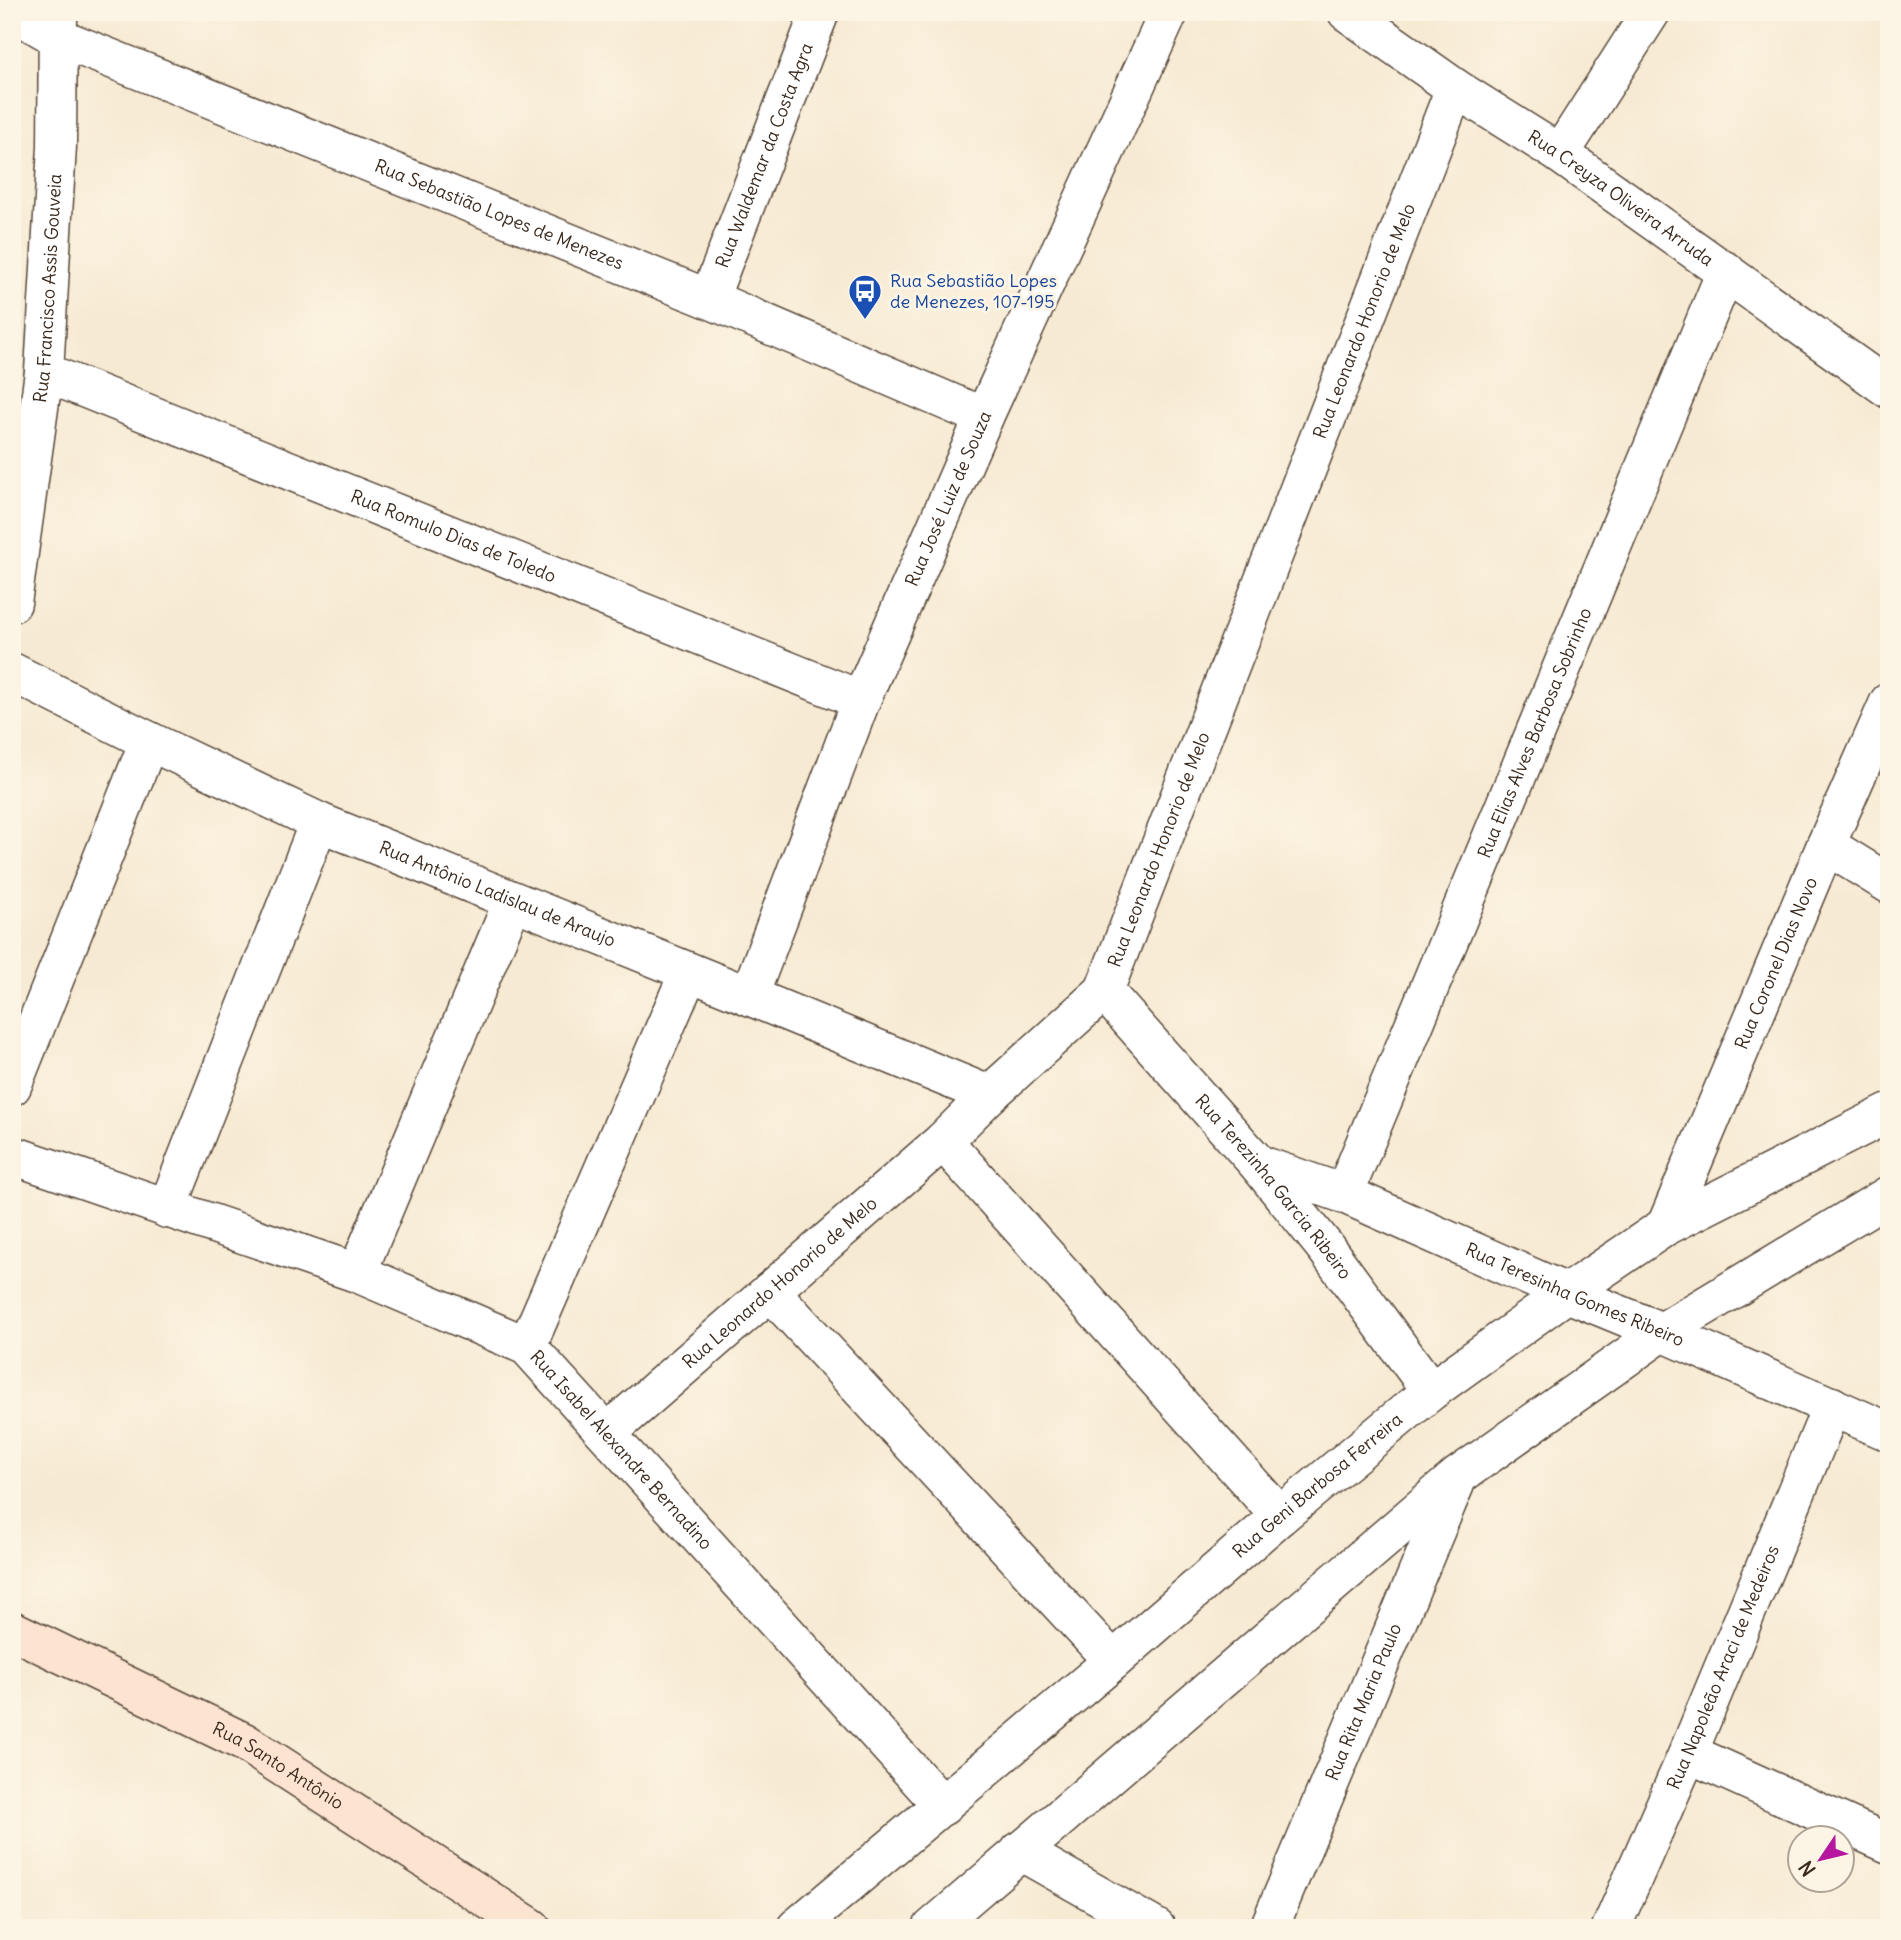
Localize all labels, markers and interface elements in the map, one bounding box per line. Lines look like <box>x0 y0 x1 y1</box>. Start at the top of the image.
street label: Rua Waldemar da Costa Agra <box>710 39 818 271</box>
street label: Rua Creyza Oliveira Arruda <box>1524 125 1718 271</box>
street label: Rua Sebastião Lopes de Menezes <box>371 154 627 275</box>
street label: Rua Francisco Assis Gouveia <box>28 173 66 404</box>
street label: Rua Leonardo Honorio de Melo <box>1308 200 1420 442</box>
place label: Rua Sebastião Lopes de Menezes, 107-195 <box>890 269 1057 313</box>
bus stop icon: Rua Sebastião Lopes de Menezes, 107-195 <box>846 272 884 321</box>
street label: Rua José Luiz de Souza <box>900 407 996 590</box>
street label: Rua Romulo Dias de Toledo <box>347 484 560 587</box>
street label: Rua Elias Alves Barbosa Sobrinho <box>1472 604 1596 861</box>
street label: Rua Leonardo Honorio de Melo <box>1102 728 1215 970</box>
street label: Rua Antônio Ladislau de Araujo <box>376 836 619 952</box>
street label: Rua Coronel Dias Novo <box>1730 873 1822 1053</box>
street label: Rua Terezinha Garcia Ribeiro <box>1190 1089 1357 1284</box>
street label: Rua Leonardo Honorio de Melo <box>677 1192 882 1373</box>
street label: Rua Teresinha Gomes Ribeiro <box>1462 1237 1688 1351</box>
street label: Rua Isabel Alexandre Bernadino <box>525 1345 718 1554</box>
street label: Rua Geni Barbosa Ferreira <box>1228 1408 1407 1563</box>
street label: Rua Napoleão Araci de Medeiros <box>1662 1541 1784 1793</box>
street label: Rua Rita Maria Paulo <box>1320 1620 1406 1784</box>
street label: Rua Santo Antônio <box>209 1717 348 1814</box>
north arrow <box>1786 1825 1856 1895</box>
text: N <box>1793 1856 1821 1881</box>

